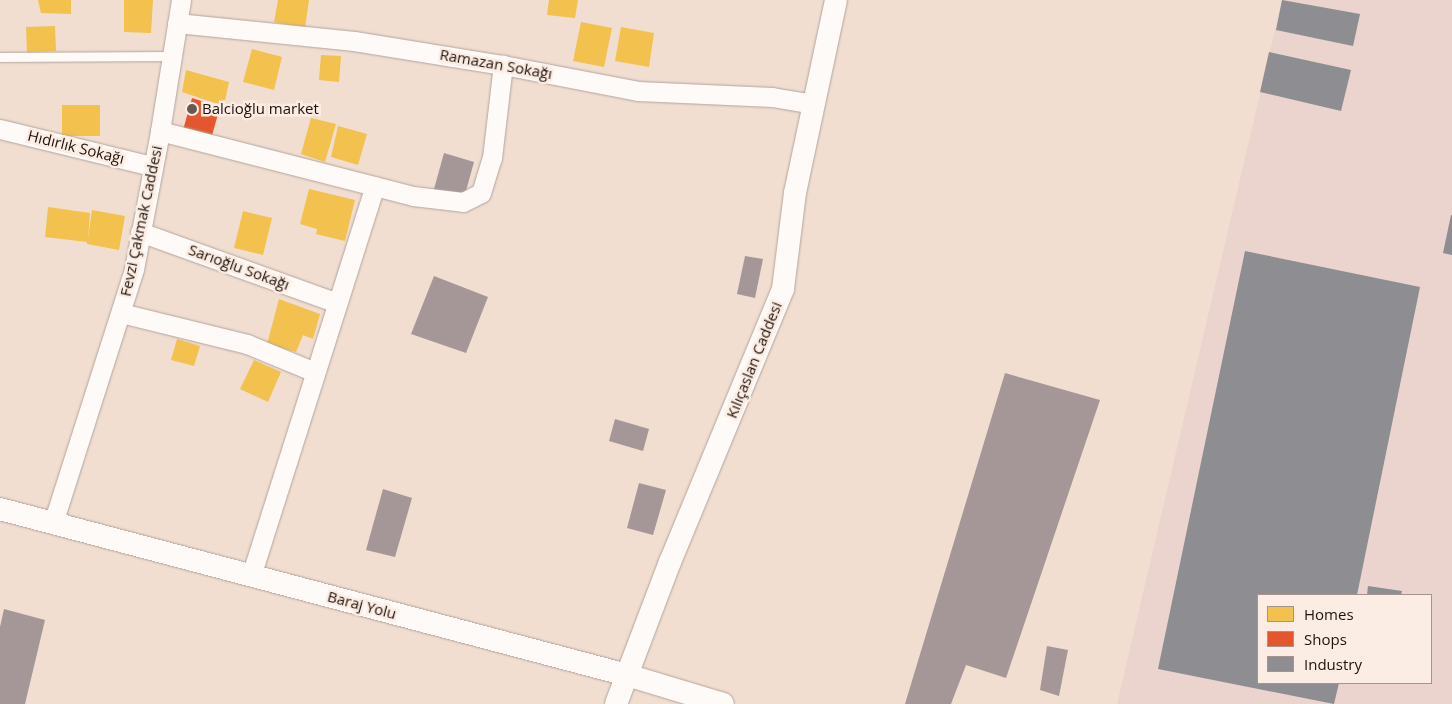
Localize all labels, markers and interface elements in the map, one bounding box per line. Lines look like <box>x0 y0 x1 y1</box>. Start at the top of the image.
street label: Ramazan Sokağı <box>438 45 554 83</box>
place label: Balcioğlu market <box>202 100 319 118</box>
marker: Balcioğlu market <box>186 103 198 115</box>
street label: Hıdırlık Sokağı <box>26 126 126 168</box>
street label: Fevzi Çakmak Caddesi <box>116 144 166 298</box>
street label: Sarıoğlu Sokağı <box>186 240 292 294</box>
street label: Kılıçaslan Caddesi <box>722 299 786 421</box>
street label: Baraj Yolu <box>326 587 398 623</box>
legend <box>1257 594 1432 684</box>
text: Homes <box>1304 604 1354 624</box>
text: Shops <box>1304 629 1347 649</box>
text: Industry <box>1304 654 1362 674</box>

